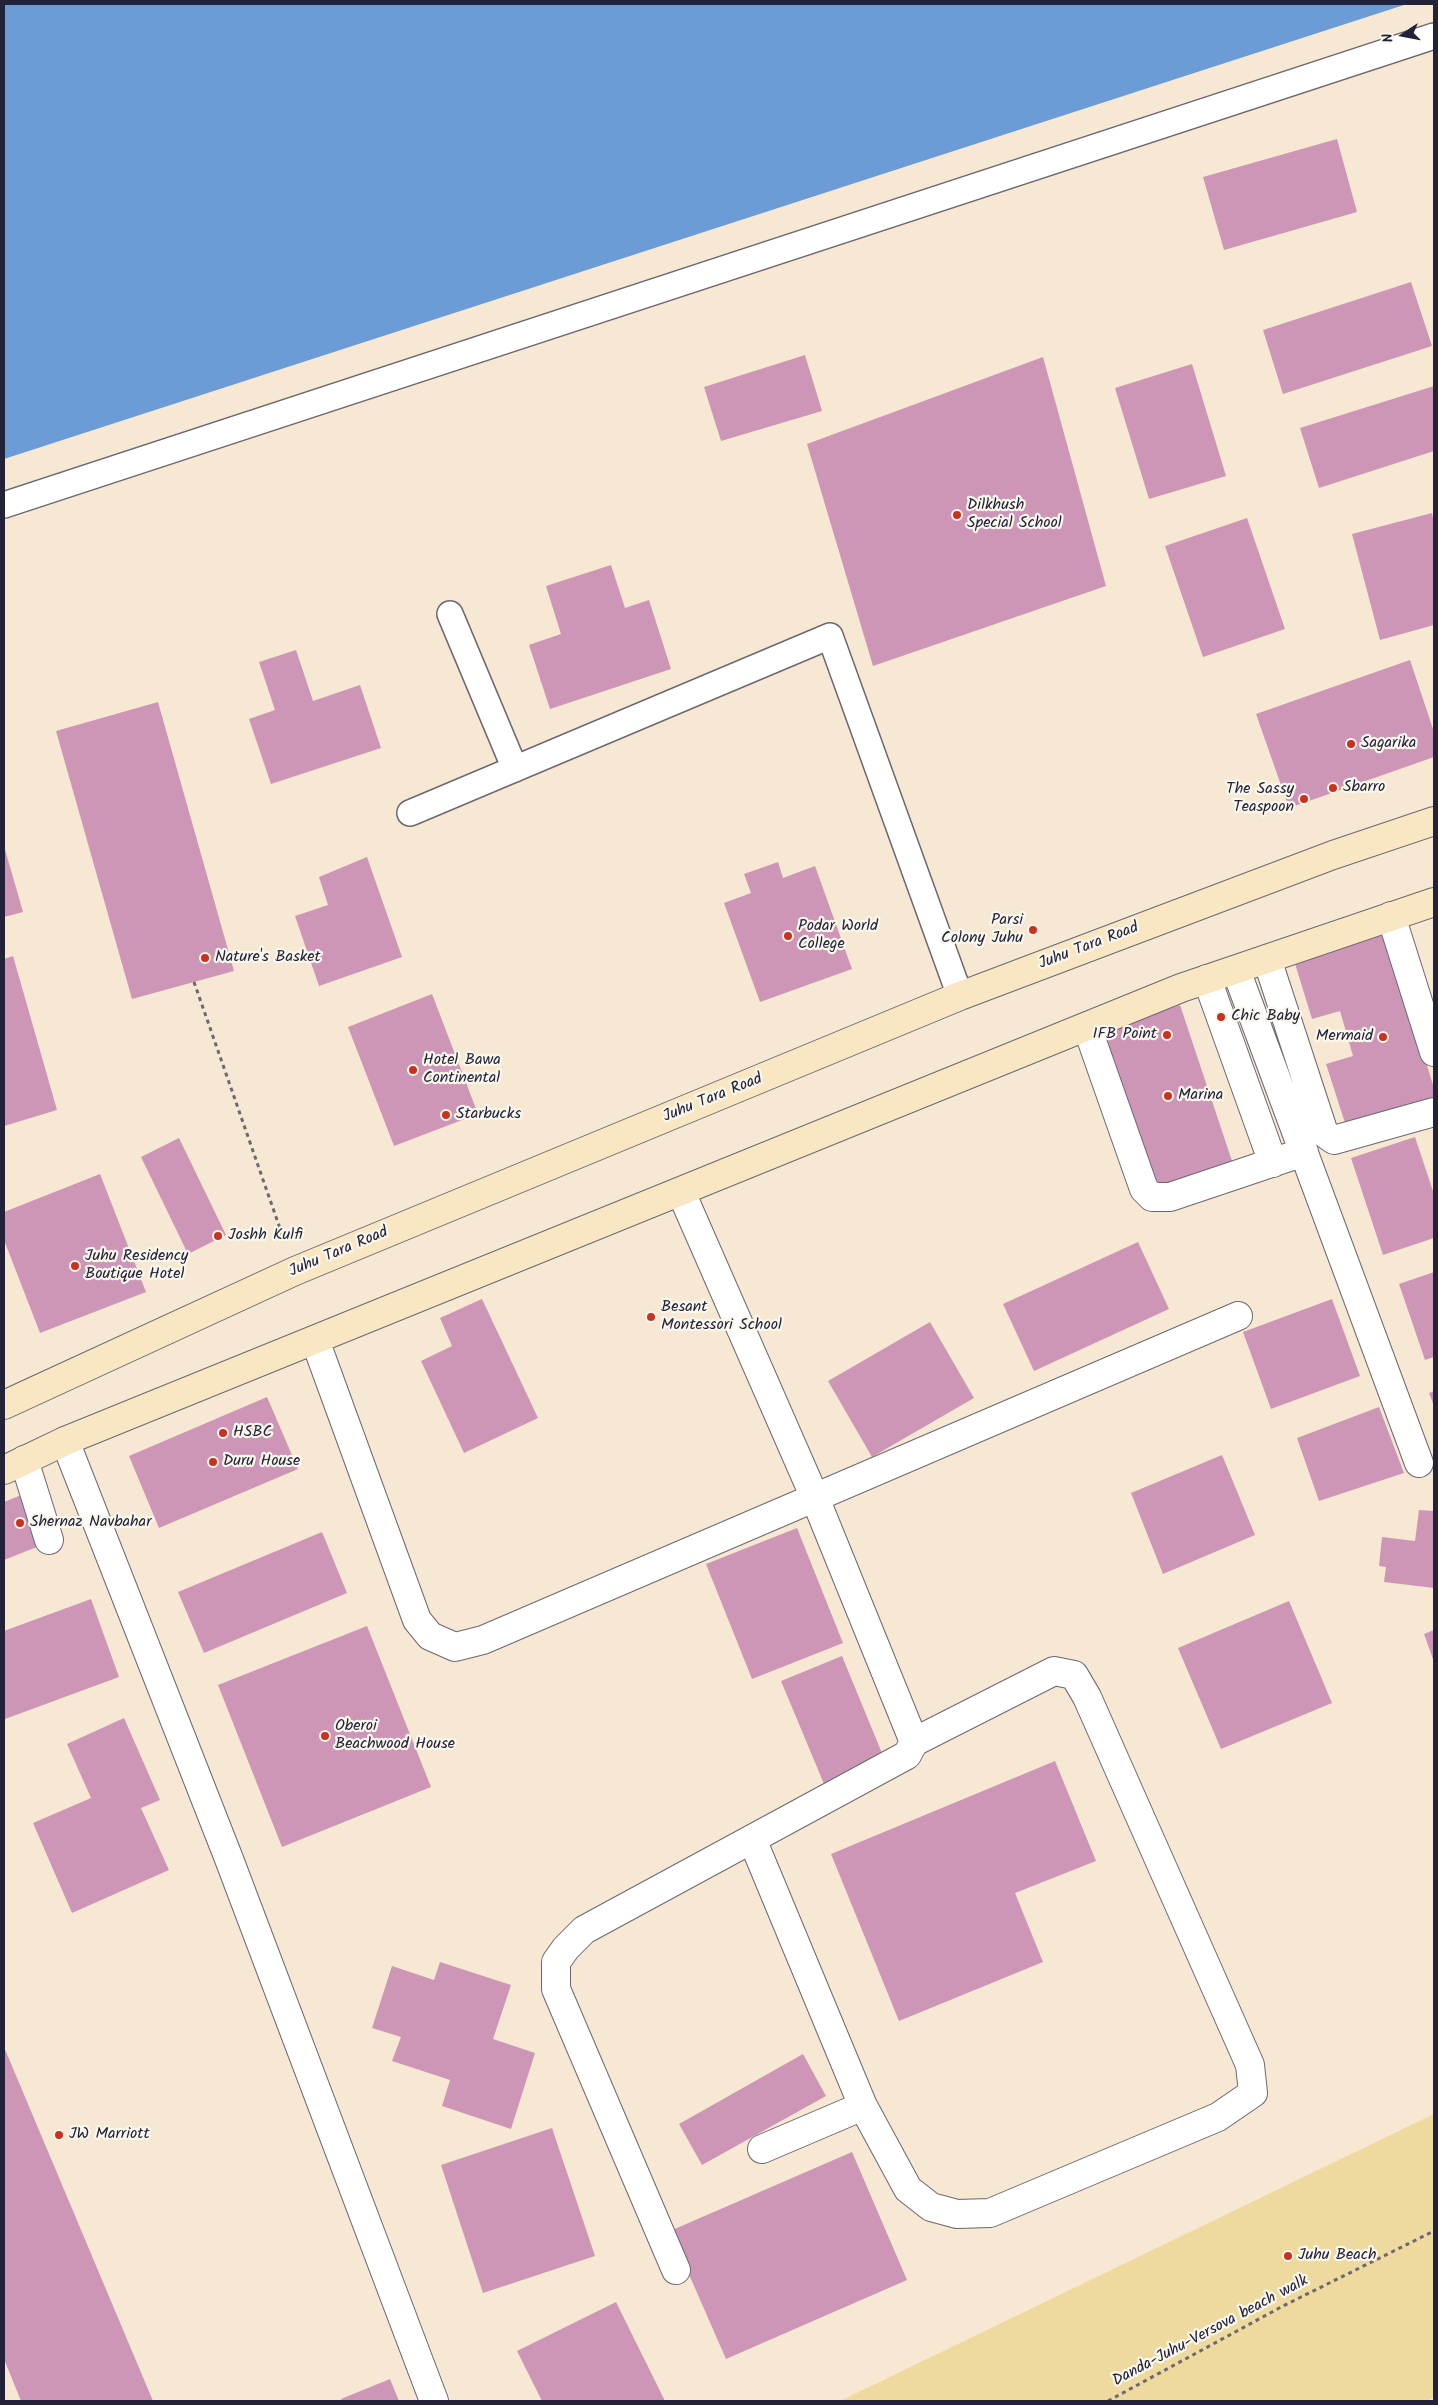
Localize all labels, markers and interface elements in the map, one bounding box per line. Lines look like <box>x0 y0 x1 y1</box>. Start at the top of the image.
north arrow <box>1378 10 1428 60</box>
text: N <box>1377 31 1400 44</box>
place label: Dilkhush Special School <box>967 496 1062 534</box>
marker: Dilkhush Special School <box>951 509 963 521</box>
place label: Sagarika <box>1361 734 1416 754</box>
marker: Sagarika <box>1345 738 1357 750</box>
place label: Sbarro <box>1343 778 1385 798</box>
place label: The Sassy Teaspoon <box>1226 780 1294 818</box>
marker: Sbarro <box>1327 782 1339 794</box>
marker: The Sassy Teaspoon <box>1298 793 1310 805</box>
place label: Parsi Colony Juhu <box>941 911 1023 949</box>
place label: Podar World College <box>798 917 878 955</box>
street label: Juhu Tara Road <box>1036 919 1142 975</box>
marker: Parsi Colony Juhu <box>1027 924 1039 936</box>
marker: Podar World College <box>782 930 794 942</box>
place label: Nature's Basket <box>215 948 321 968</box>
marker: Nature's Basket <box>199 952 211 964</box>
place label: Chic Baby <box>1231 1007 1300 1027</box>
marker: Chic Baby <box>1215 1011 1227 1023</box>
place label: IFB Point <box>1093 1025 1157 1045</box>
place label: Mermaid <box>1316 1027 1373 1047</box>
marker: IFB Point <box>1161 1029 1173 1041</box>
marker: Mermaid <box>1377 1031 1389 1043</box>
place label: Hotel Bawa Continental <box>423 1051 501 1089</box>
marker: Hotel Bawa Continental <box>407 1064 419 1076</box>
street label: Juhu Tara Road <box>661 1070 765 1128</box>
place label: Marina <box>1178 1086 1223 1106</box>
marker: Marina <box>1162 1090 1174 1102</box>
place label: Starbucks <box>456 1105 521 1125</box>
marker: Starbucks <box>440 1109 452 1121</box>
street label: Juhu Tara Road <box>287 1224 391 1282</box>
place label: Joshh Kulfi <box>228 1226 303 1246</box>
marker: Joshh Kulfi <box>212 1230 224 1242</box>
place label: Juhu Residency Boutique Hotel <box>85 1247 188 1285</box>
marker: Juhu Residency Boutique Hotel <box>69 1260 81 1272</box>
place label: Besant Montessori School <box>661 1298 782 1336</box>
marker: Besant Montessori School <box>645 1311 657 1323</box>
place label: HSBC <box>233 1423 272 1443</box>
marker: HSBC <box>217 1427 229 1439</box>
place label: Duru House <box>223 1452 300 1472</box>
marker: Duru House <box>207 1456 219 1468</box>
place label: Shernaz Navbahar <box>30 1513 151 1533</box>
marker: Shernaz Navbahar <box>14 1517 26 1529</box>
place label: Oberoi Beachwood House <box>335 1717 455 1755</box>
marker: Oberoi Beachwood House <box>319 1730 331 1742</box>
place label: JW Marriott <box>69 2125 150 2145</box>
marker: JW Marriott <box>53 2129 65 2141</box>
place label: Juhu Beach <box>1298 2246 1376 2266</box>
marker: Juhu Beach <box>1282 2250 1294 2262</box>
street label: Danda-Juhu-Versova beach walk <box>1110 2272 1312 2392</box>

